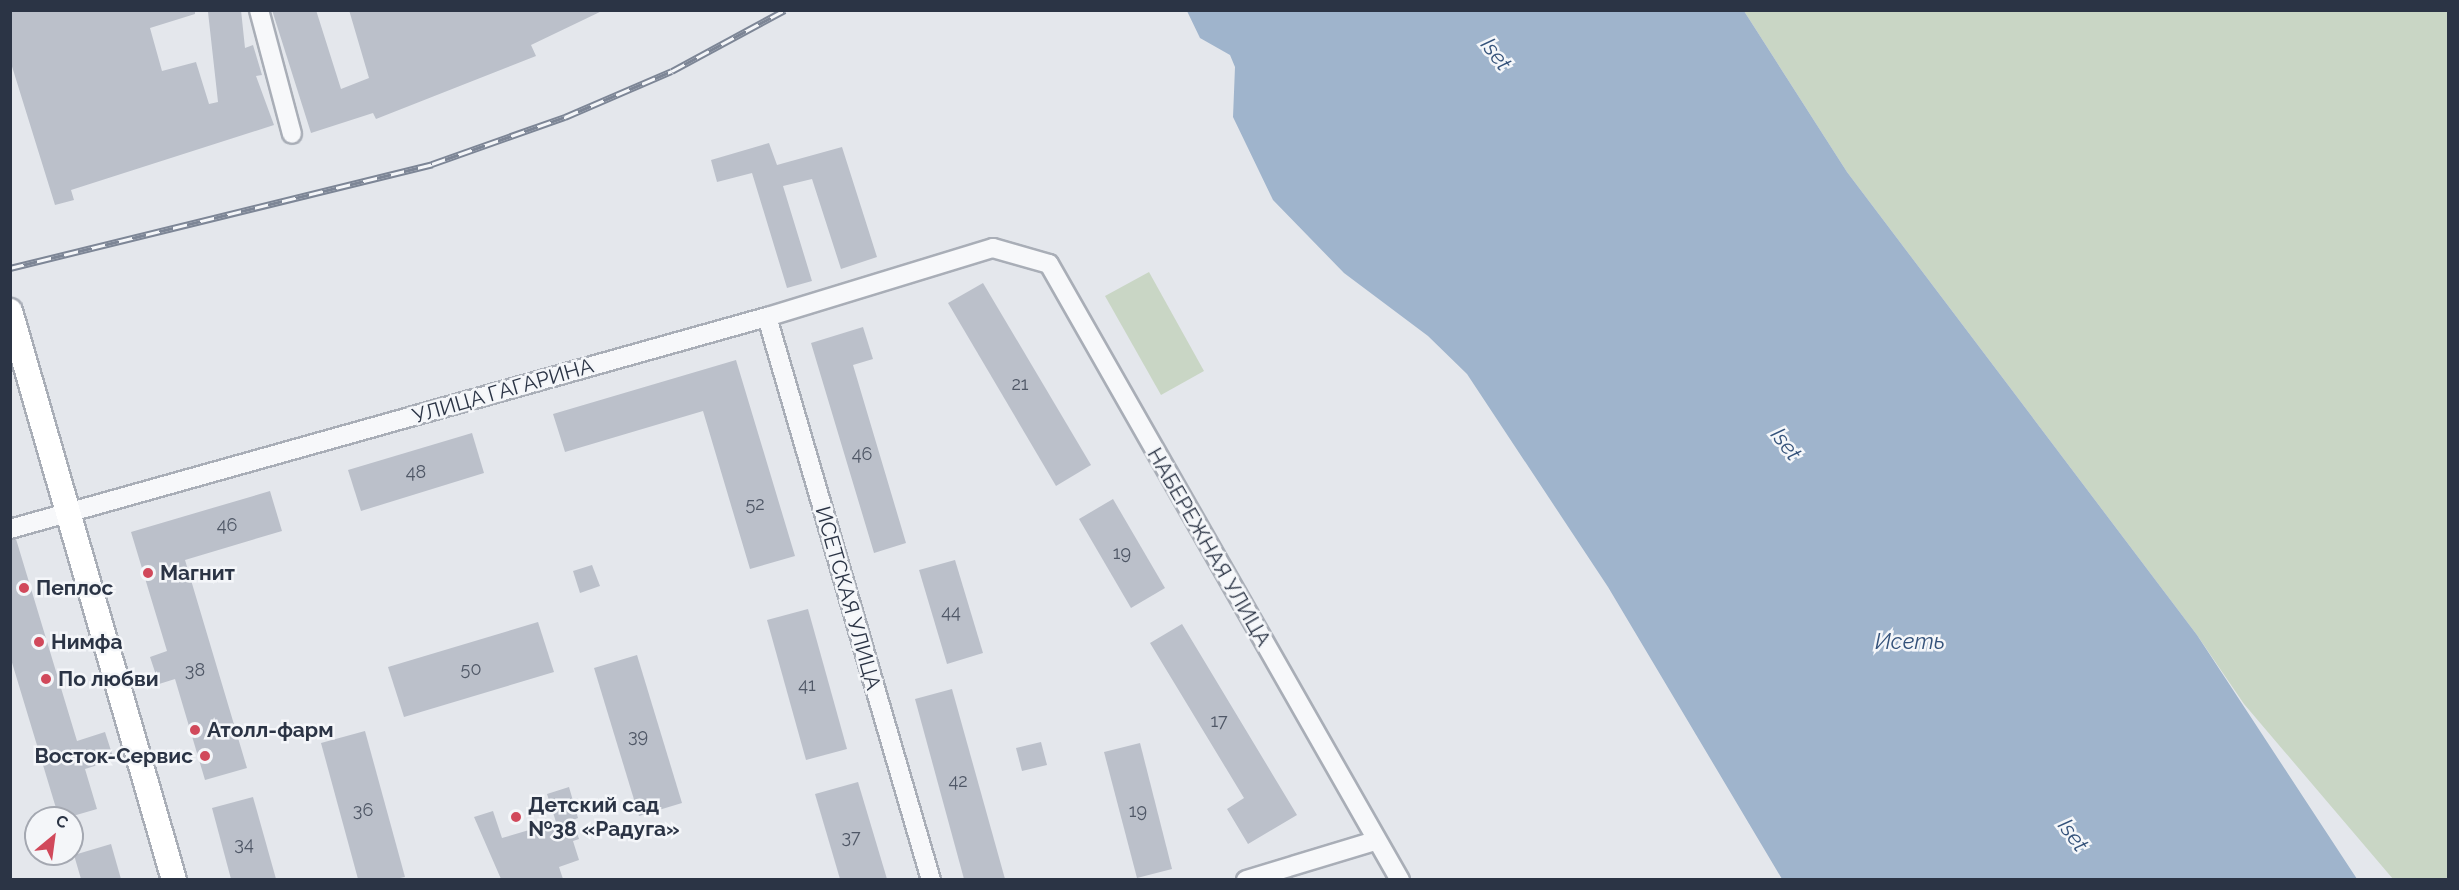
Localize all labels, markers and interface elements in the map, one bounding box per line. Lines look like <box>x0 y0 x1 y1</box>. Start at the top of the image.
water label: Iset <box>1475 32 1517 76</box>
street label: УЛИЦА ГАГАРИНА <box>409 353 597 429</box>
house number: 21 <box>1011 373 1029 395</box>
water label: Iset <box>1765 422 1807 466</box>
house number: 46 <box>852 443 872 465</box>
street label: НАБЕРЕЖНАЯ УЛИЦА <box>1142 443 1276 651</box>
house number: 48 <box>406 461 426 483</box>
house number: 52 <box>745 493 765 515</box>
street label: ИСЕТСКАЯ УЛИЦА <box>810 503 886 693</box>
house number: 46 <box>217 514 237 536</box>
house number: 19 <box>1113 542 1131 564</box>
place label: Магнит <box>160 560 235 586</box>
marker: Магнит <box>141 566 155 580</box>
place label: Пеплос <box>36 575 113 601</box>
marker: Пеплос <box>17 581 31 595</box>
house number: 44 <box>941 601 961 623</box>
place label: Нимфа <box>51 629 123 655</box>
water label: Исеть <box>1875 629 1945 655</box>
marker: Нимфа <box>32 635 46 649</box>
house number: 50 <box>461 658 481 680</box>
house number: 38 <box>185 659 205 681</box>
place label: По любви <box>58 666 159 692</box>
marker: По любви <box>39 672 53 686</box>
house number: 41 <box>798 674 816 696</box>
house number: 17 <box>1210 710 1228 732</box>
place label: Атолл-фарм <box>207 717 333 743</box>
marker: Атолл-фарм <box>188 723 202 737</box>
house number: 39 <box>628 725 648 747</box>
place label: Восток-Сервис <box>34 743 193 769</box>
marker: Восток-Сервис <box>198 749 212 763</box>
house number: 42 <box>948 770 968 792</box>
place label: Детский сад №38 «Радуга» <box>528 792 680 842</box>
house number: 36 <box>353 799 373 821</box>
house number: 19 <box>1129 800 1147 822</box>
north arrow <box>24 806 84 866</box>
marker: Детский сад №38 «Радуга» <box>509 810 523 824</box>
text: С <box>53 811 71 833</box>
water label: Iset <box>2052 813 2094 857</box>
house number: 37 <box>841 826 861 848</box>
house number: 34 <box>234 833 254 855</box>

